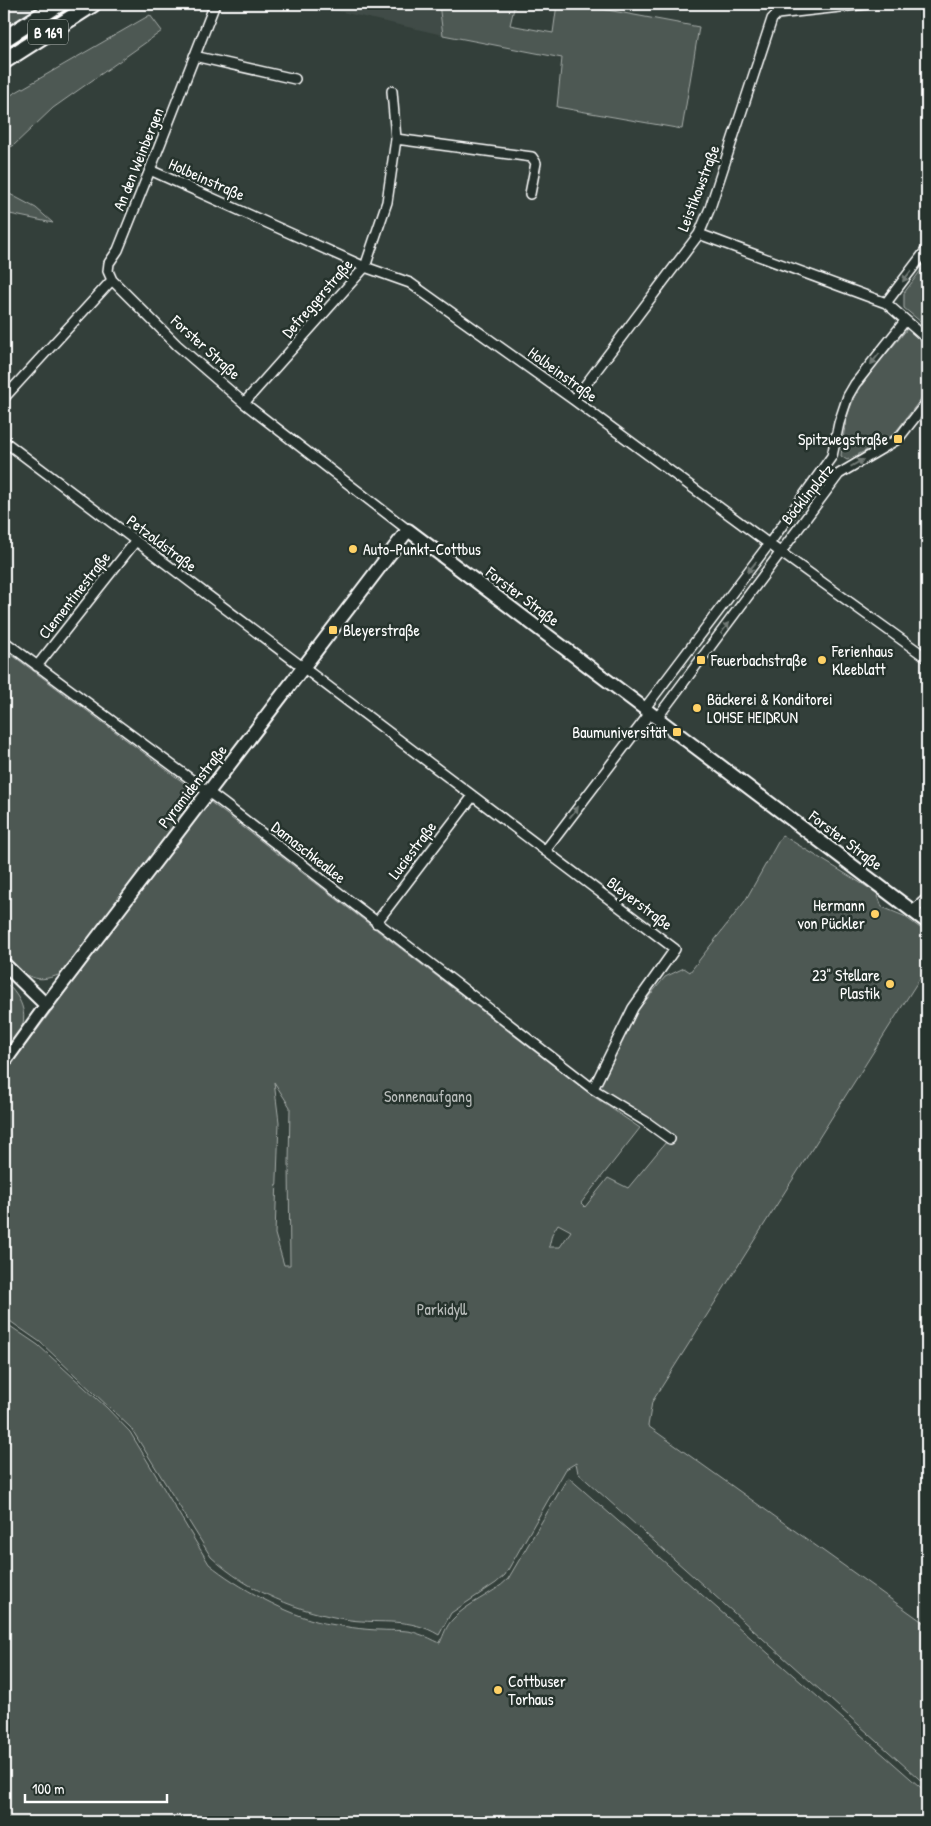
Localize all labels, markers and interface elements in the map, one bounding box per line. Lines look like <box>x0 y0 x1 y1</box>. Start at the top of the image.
road number: B 169 <box>28 20 68 44</box>
street label: An den Weinbergen <box>107 104 169 214</box>
street label: Leistikowstraße <box>672 141 725 234</box>
street label: Holbeinstraße <box>166 152 249 206</box>
street label: Defreggerstraße <box>277 253 358 342</box>
one-way arrow <box>901 269 912 282</box>
street label: Forster Straße <box>166 309 246 385</box>
street label: Holbeinstraße <box>524 341 603 407</box>
one-way arrow <box>869 352 880 365</box>
place label: Spitzwegstraße <box>798 428 889 450</box>
marker: Spitzwegstraße <box>892 433 904 445</box>
street label: Böcklinplatz <box>776 459 838 529</box>
one-way arrow <box>850 459 865 467</box>
street label: Petzoldstraße <box>123 509 202 577</box>
place label: Auto-Punkt-Cottbus <box>363 538 481 560</box>
marker: Auto-Punkt-Cottbus <box>347 543 359 555</box>
street label: Clementinestraße <box>33 546 116 643</box>
one-way arrow <box>747 560 758 573</box>
street label: Forster Straße <box>481 561 565 631</box>
place label: Bleyerstraße <box>343 619 421 641</box>
one-way arrow <box>720 621 730 635</box>
marker: Bleyerstraße <box>327 624 339 636</box>
place label: Ferienhaus Kleeblatt <box>831 640 893 680</box>
place label: Feuerbachstraße <box>710 649 808 671</box>
marker: Feuerbachstraße <box>695 654 707 666</box>
marker: Ferienhaus Kleeblatt <box>816 654 828 666</box>
place label: Bäckerei & Konditorei LOHSE HEIDRUN <box>707 688 833 728</box>
marker: Bäckerei & Konditorei LOHSE HEIDRUN <box>691 702 703 714</box>
place label: Baumuniversität <box>572 721 667 743</box>
marker: Baumuniversität <box>671 726 683 738</box>
street label: Pyramidenstraße <box>153 739 232 832</box>
street label: Forster Straße <box>804 805 888 875</box>
one-way arrow <box>569 806 580 819</box>
street label: Damaschkeallee <box>267 816 351 888</box>
street label: Luciestraße <box>383 816 441 884</box>
street label: Bleyerstraße <box>603 871 678 935</box>
place label: Hermann von Pückler <box>798 894 865 934</box>
marker: Hermann von Pückler <box>869 908 881 920</box>
place label: 23" Stellare Plastik <box>812 964 881 1004</box>
marker: 23" Stellare Plastik <box>884 978 896 990</box>
park label: Sonnenaufgang <box>384 1085 472 1107</box>
park label: Parkidyll <box>417 1298 467 1320</box>
place label: Cottbuser Torhaus <box>508 1670 566 1710</box>
marker: Cottbuser Torhaus <box>492 1684 504 1696</box>
scale bar <box>25 1771 168 1803</box>
text: 100 m <box>32 1778 65 1799</box>

